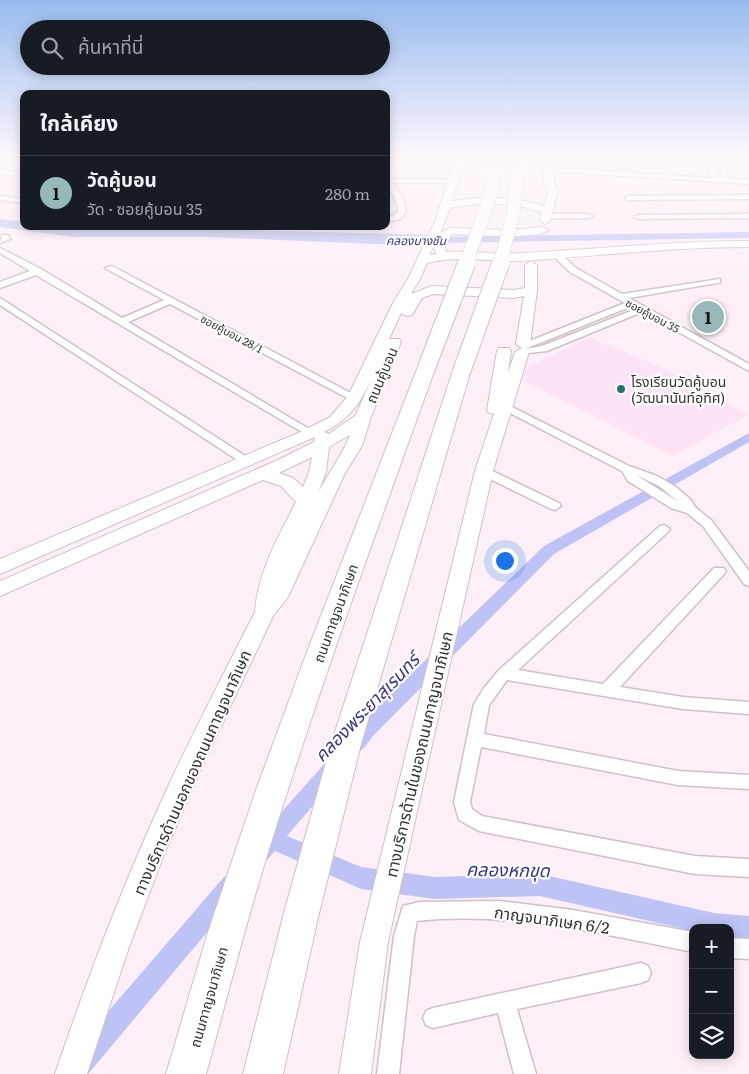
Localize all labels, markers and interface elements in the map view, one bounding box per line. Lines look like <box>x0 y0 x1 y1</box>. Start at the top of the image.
search box <box>20 20 390 75</box>
text: ค้นหาที่นี่ <box>78 32 143 60</box>
icon: search <box>38 34 66 62</box>
text: ใกล้เคียง <box>40 106 118 137</box>
text: วัดคู้บอน <box>87 165 157 193</box>
text: 1 <box>53 181 59 205</box>
text: 280 m <box>325 181 370 205</box>
text: วัด · ซอยคู้บอน 35 <box>87 196 202 220</box>
water label: คลองบางชัน <box>386 231 447 249</box>
street label: ซอยคู้บอน 35 <box>623 294 683 336</box>
pin: 1 <box>692 298 724 336</box>
street label: ซอยคู้บอน 28/1 <box>198 310 266 356</box>
street label: ถนนคู้บอน <box>360 344 402 406</box>
place label: โรงเรียนวัดคู้บอน (วัฒนานันท์อุทิศ) <box>631 371 726 407</box>
marker: โรงเรียนวัดคู้บอน (วัฒนานันท์อุทิศ) <box>615 383 627 395</box>
your location <box>492 548 518 574</box>
street label: ถนนกาญจนาภิเษก <box>308 561 362 665</box>
street label: ทางบริการด้านในของถนนกาญจนาภิเษก <box>378 629 458 879</box>
water label: คลองพระยาสุเรนทร์ <box>307 644 428 767</box>
street label: ทางบริการด้านนอกของถนนกาญจนาภิเษก <box>126 646 256 898</box>
water label: คลองหกขุด <box>466 855 551 883</box>
street label: กาญจนาภิเษก 6/2 <box>493 899 611 939</box>
map controls <box>689 924 734 1059</box>
button: + <box>689 924 734 969</box>
street label: ถนนกาญจนาภิเษก <box>184 944 232 1050</box>
button: − <box>689 969 734 1014</box>
button: layers <box>689 1014 734 1059</box>

